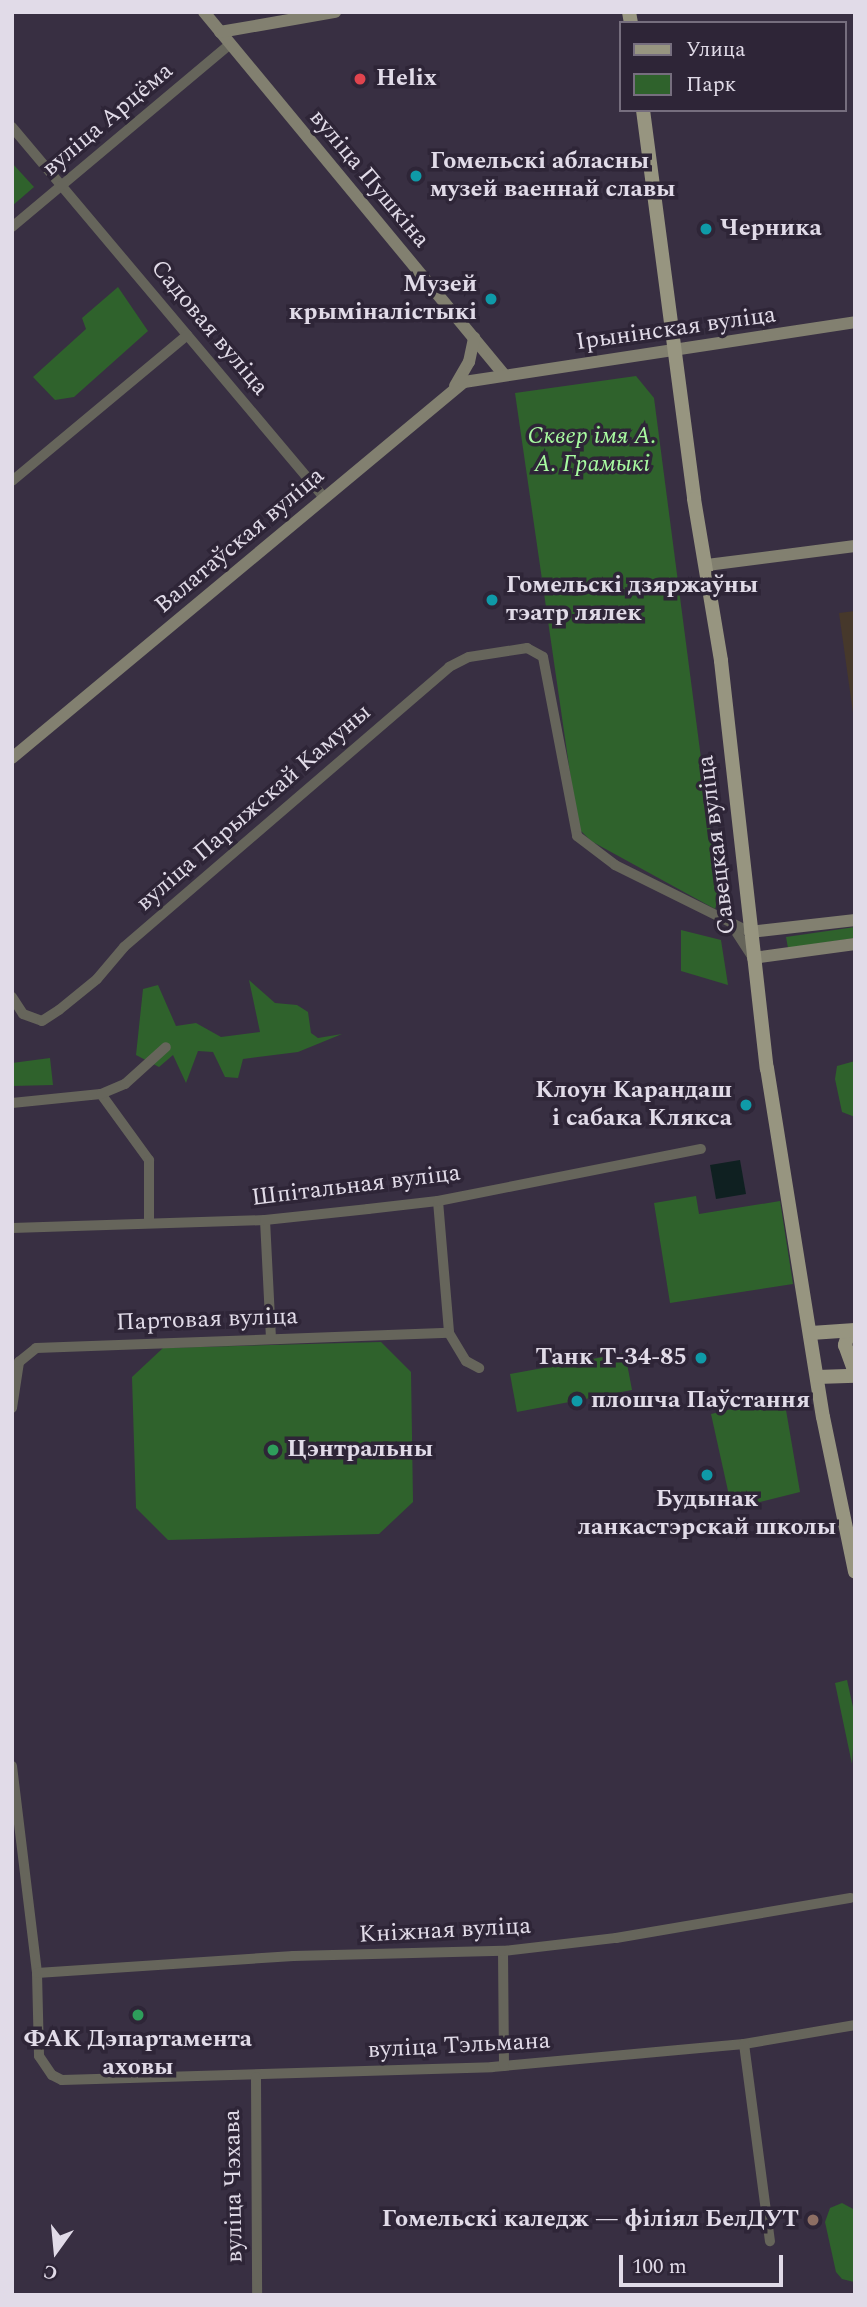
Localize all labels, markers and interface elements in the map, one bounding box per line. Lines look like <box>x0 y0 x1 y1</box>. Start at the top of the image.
legend <box>618 21 846 112</box>
text: Улица <box>686 34 745 66</box>
street label: вуліца Арцёма <box>37 57 179 183</box>
place label: Helix <box>376 65 437 93</box>
marker: Helix <box>350 69 370 89</box>
text: Парк <box>686 69 736 101</box>
street label: вуліца Пушкіна <box>303 104 435 254</box>
place label: Гомельскі абласны музей ваеннай славы <box>430 148 675 204</box>
marker: Гомельскі абласны музей ваеннай славы <box>408 168 424 184</box>
place label: Черника <box>720 215 822 243</box>
marker: Черника <box>698 221 714 237</box>
street label: Садовая вуліца <box>144 254 274 402</box>
place label: Музей крыміналістыкі <box>289 271 477 327</box>
marker: Музей крыміналістыкі <box>483 291 499 307</box>
street label: Ірынінская вуліца <box>574 301 778 357</box>
park label: Сквер імя А. А. Грамыкі <box>527 423 657 479</box>
street label: Валатаўская вуліца <box>149 462 331 620</box>
place label: Гомельскі дзяржаўны тэатр лялек <box>506 572 758 628</box>
marker: Гомельскі дзяржаўны тэатр лялек <box>484 592 500 608</box>
street label: вуліца Парыжскай Камуны <box>131 698 377 918</box>
street label: Савецкая вуліца <box>692 754 742 936</box>
place label: Клоун Карандаш і сабака Клякса <box>535 1077 732 1133</box>
marker: Клоун Карандаш і сабака Клякса <box>738 1097 754 1113</box>
street label: Шпітальная вуліца <box>250 1159 462 1213</box>
street label: Партовая вуліца <box>115 1302 299 1338</box>
place label: Танк Т-34-85 <box>536 1344 687 1372</box>
marker: Танк Т-34-85 <box>693 1350 709 1366</box>
place label: плошча Паўстання <box>591 1387 810 1415</box>
marker: плошча Паўстання <box>569 1393 585 1409</box>
place label: Цэнтральны <box>287 1436 433 1464</box>
marker: Цэнтральны <box>265 1442 281 1458</box>
marker: Будынак ланкастэрскай школы <box>699 1467 715 1483</box>
place label: Будынак ланкастэрскай школы <box>578 1486 836 1542</box>
street label: Кніжная вуліца <box>358 1912 532 1950</box>
marker: ФАК Дэпартамента аховы <box>130 2007 146 2023</box>
place label: ФАК Дэпартамента аховы <box>24 2026 252 2082</box>
street label: вуліца Тэльмана <box>367 2027 551 2065</box>
street label: вуліца Чэхава <box>218 2109 250 2263</box>
place label: Гомельскі каледж — філіял БелДУТ <box>382 2206 799 2234</box>
marker: Гомельскі каледж — філіял БелДУТ <box>805 2212 821 2228</box>
north arrow <box>21 2216 91 2286</box>
scale bar <box>622 2240 786 2284</box>
text: 100 m <box>632 2251 687 2283</box>
text: С <box>40 2256 61 2288</box>

